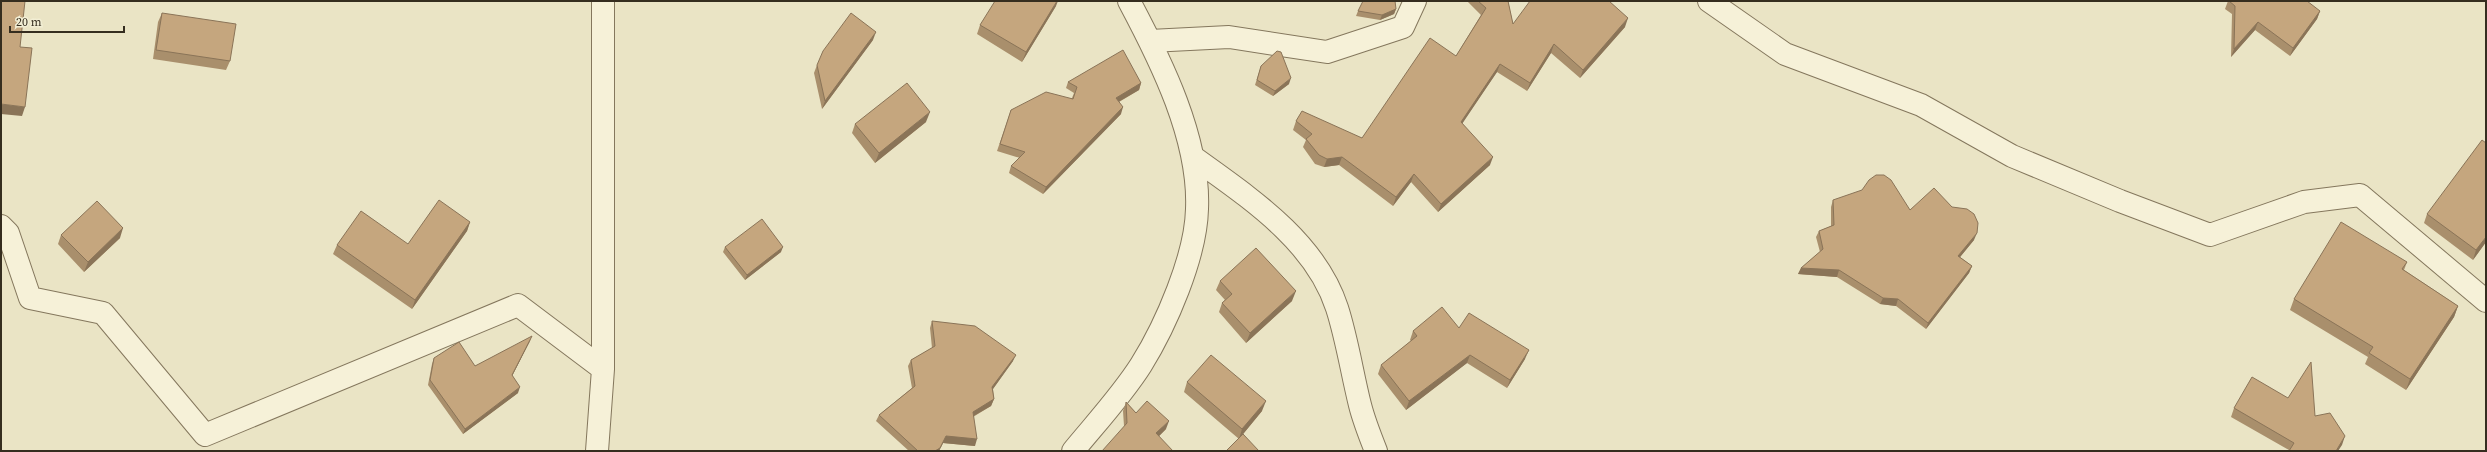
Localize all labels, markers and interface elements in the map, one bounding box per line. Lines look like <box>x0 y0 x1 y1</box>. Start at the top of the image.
scale bar <box>10 8 124 34</box>
text: 20 m <box>16 14 42 30</box>

